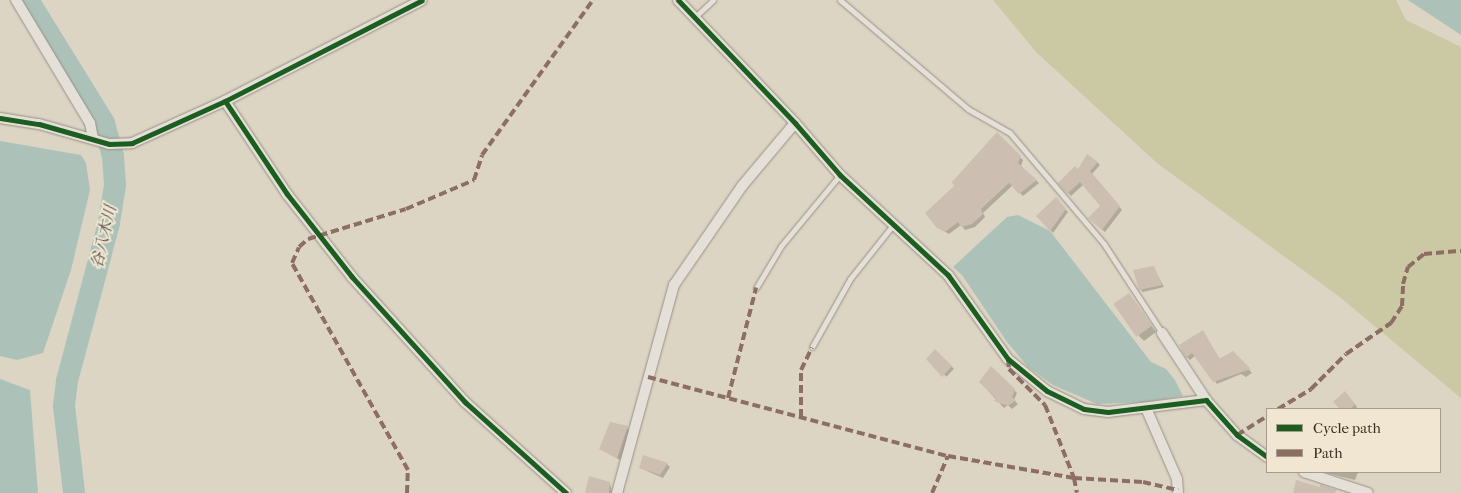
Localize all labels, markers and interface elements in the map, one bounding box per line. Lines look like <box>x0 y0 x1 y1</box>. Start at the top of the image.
water label: 谷八木川 <box>87 204 121 270</box>
legend <box>1266 408 1441 473</box>
text: Cycle path <box>1313 419 1381 437</box>
text: Path <box>1313 444 1343 462</box>

